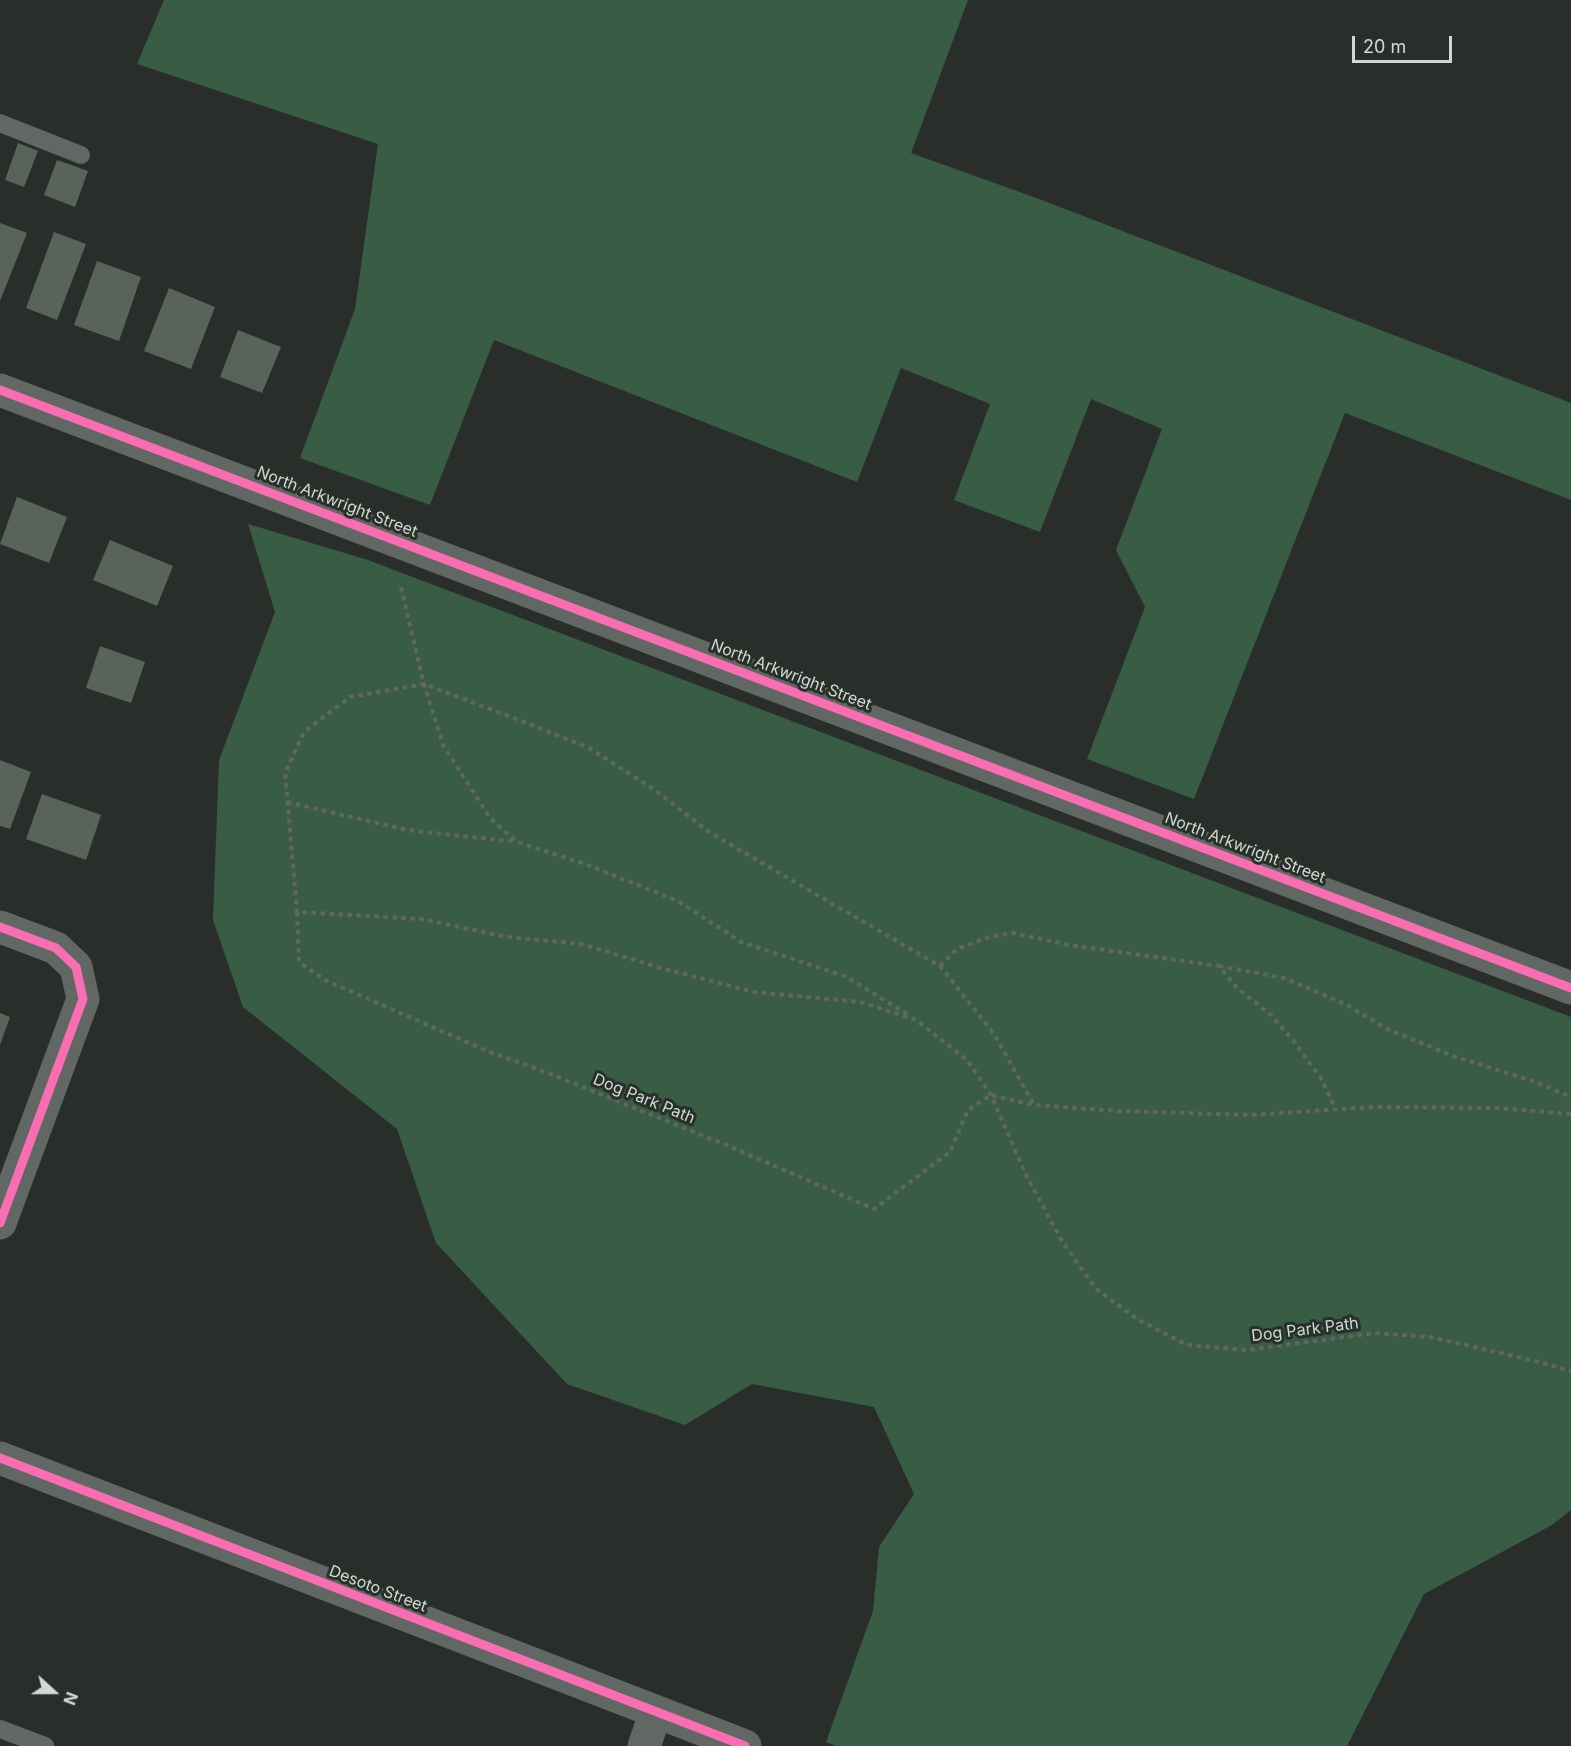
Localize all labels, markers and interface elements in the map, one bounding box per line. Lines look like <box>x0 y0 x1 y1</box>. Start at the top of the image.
scale bar <box>1355 24 1456 62</box>
text: 20 m <box>1363 36 1406 57</box>
street label: North Arkwright Street <box>254 462 420 542</box>
street label: North Arkwright Street <box>708 635 874 715</box>
street label: North Arkwright Street <box>1162 808 1328 888</box>
street label: Dog Park Path <box>590 1070 698 1128</box>
street label: Dog Park Path <box>1250 1314 1360 1346</box>
street label: Desoto Street <box>326 1562 430 1616</box>
north arrow <box>24 1662 84 1722</box>
text: N <box>59 1689 82 1708</box>

